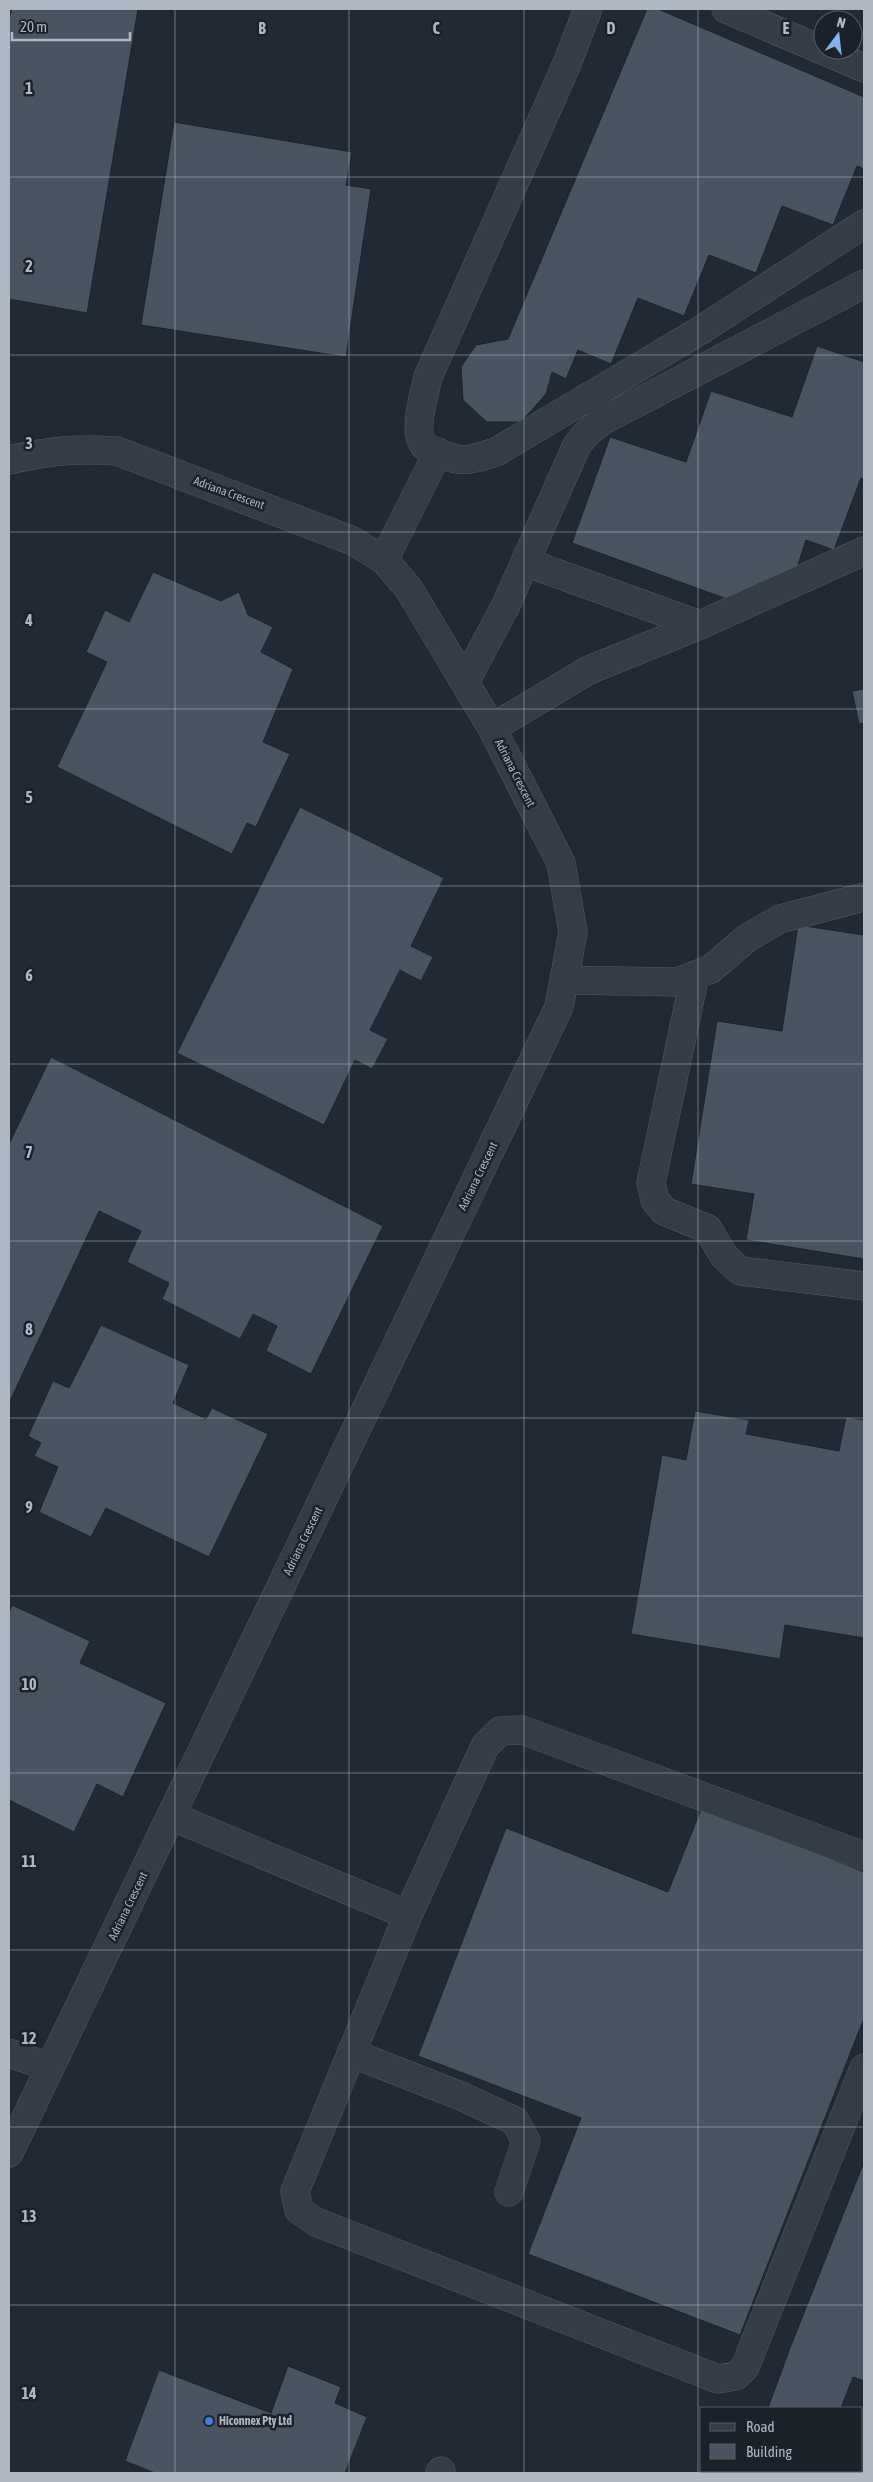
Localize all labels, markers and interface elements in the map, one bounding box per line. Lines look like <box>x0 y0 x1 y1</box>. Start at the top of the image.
scale bar <box>12 10 130 42</box>
north arrow <box>813 10 863 60</box>
text: N <box>835 14 847 31</box>
text: 20 m <box>20 18 47 35</box>
text: B <box>258 19 266 37</box>
text: C <box>432 19 440 37</box>
text: D <box>607 19 616 37</box>
text: E <box>783 19 790 37</box>
text: 1 <box>25 79 33 97</box>
text: 2 <box>25 257 33 275</box>
text: 3 <box>25 434 33 452</box>
street label: Adriana Crescent <box>192 474 267 512</box>
text: 4 <box>24 611 33 629</box>
street label: Adriana Crescent <box>492 737 538 810</box>
text: 5 <box>25 788 33 806</box>
text: 6 <box>25 966 33 984</box>
street label: Adriana Crescent <box>455 1139 501 1212</box>
text: 7 <box>25 1143 33 1161</box>
text: 8 <box>25 1320 33 1338</box>
text: 9 <box>25 1498 33 1516</box>
street label: Adriana Crescent <box>280 1504 326 1577</box>
text: 10 <box>21 1675 37 1693</box>
text: 11 <box>21 1852 37 1870</box>
street label: Adriana Crescent <box>105 1869 151 1942</box>
text: 12 <box>21 2029 37 2047</box>
text: 13 <box>21 2207 37 2225</box>
text: 14 <box>21 2384 37 2402</box>
legend <box>700 2407 863 2472</box>
place label: Hiconnex Pty Ltd <box>219 2414 292 2428</box>
marker: Hiconnex Pty Ltd <box>203 2415 215 2427</box>
text: Road <box>746 2418 775 2435</box>
text: Building <box>746 2443 792 2460</box>

